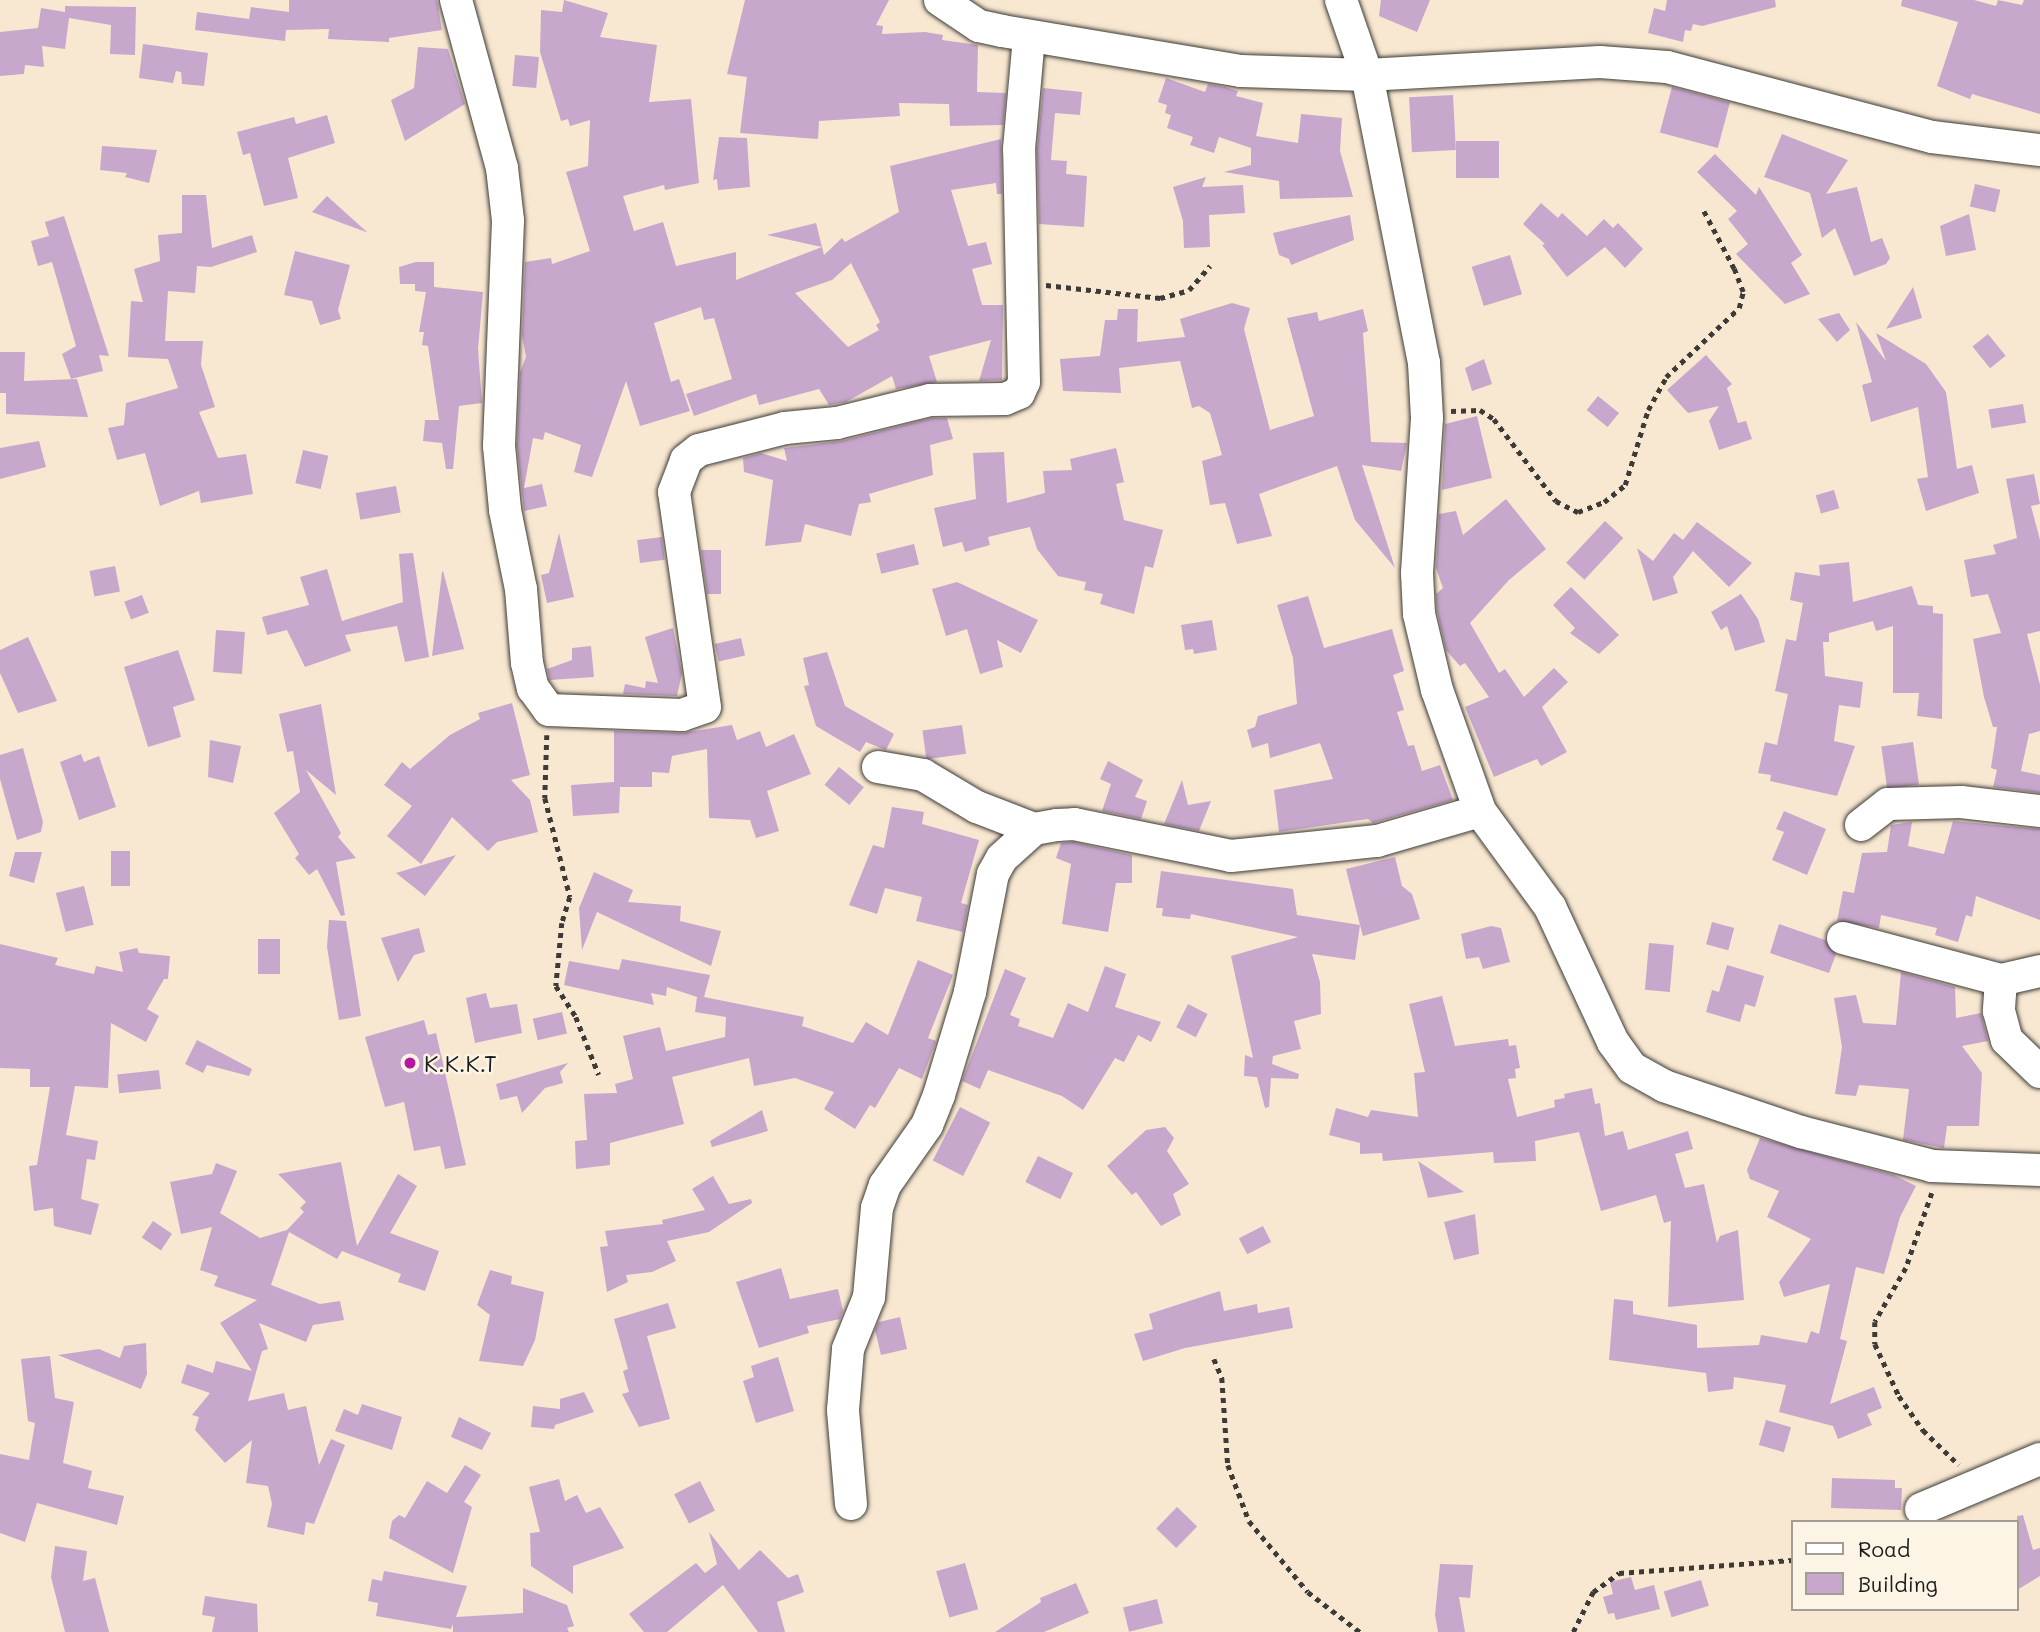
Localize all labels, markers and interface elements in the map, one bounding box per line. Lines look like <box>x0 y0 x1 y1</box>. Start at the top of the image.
place label: K.K.K.T <box>424 1049 497 1077</box>
marker: K.K.K.T <box>402 1055 418 1071</box>
legend <box>1792 1520 2019 1611</box>
text: Road <box>1858 1535 1910 1562</box>
text: Building <box>1858 1570 1938 1597</box>

